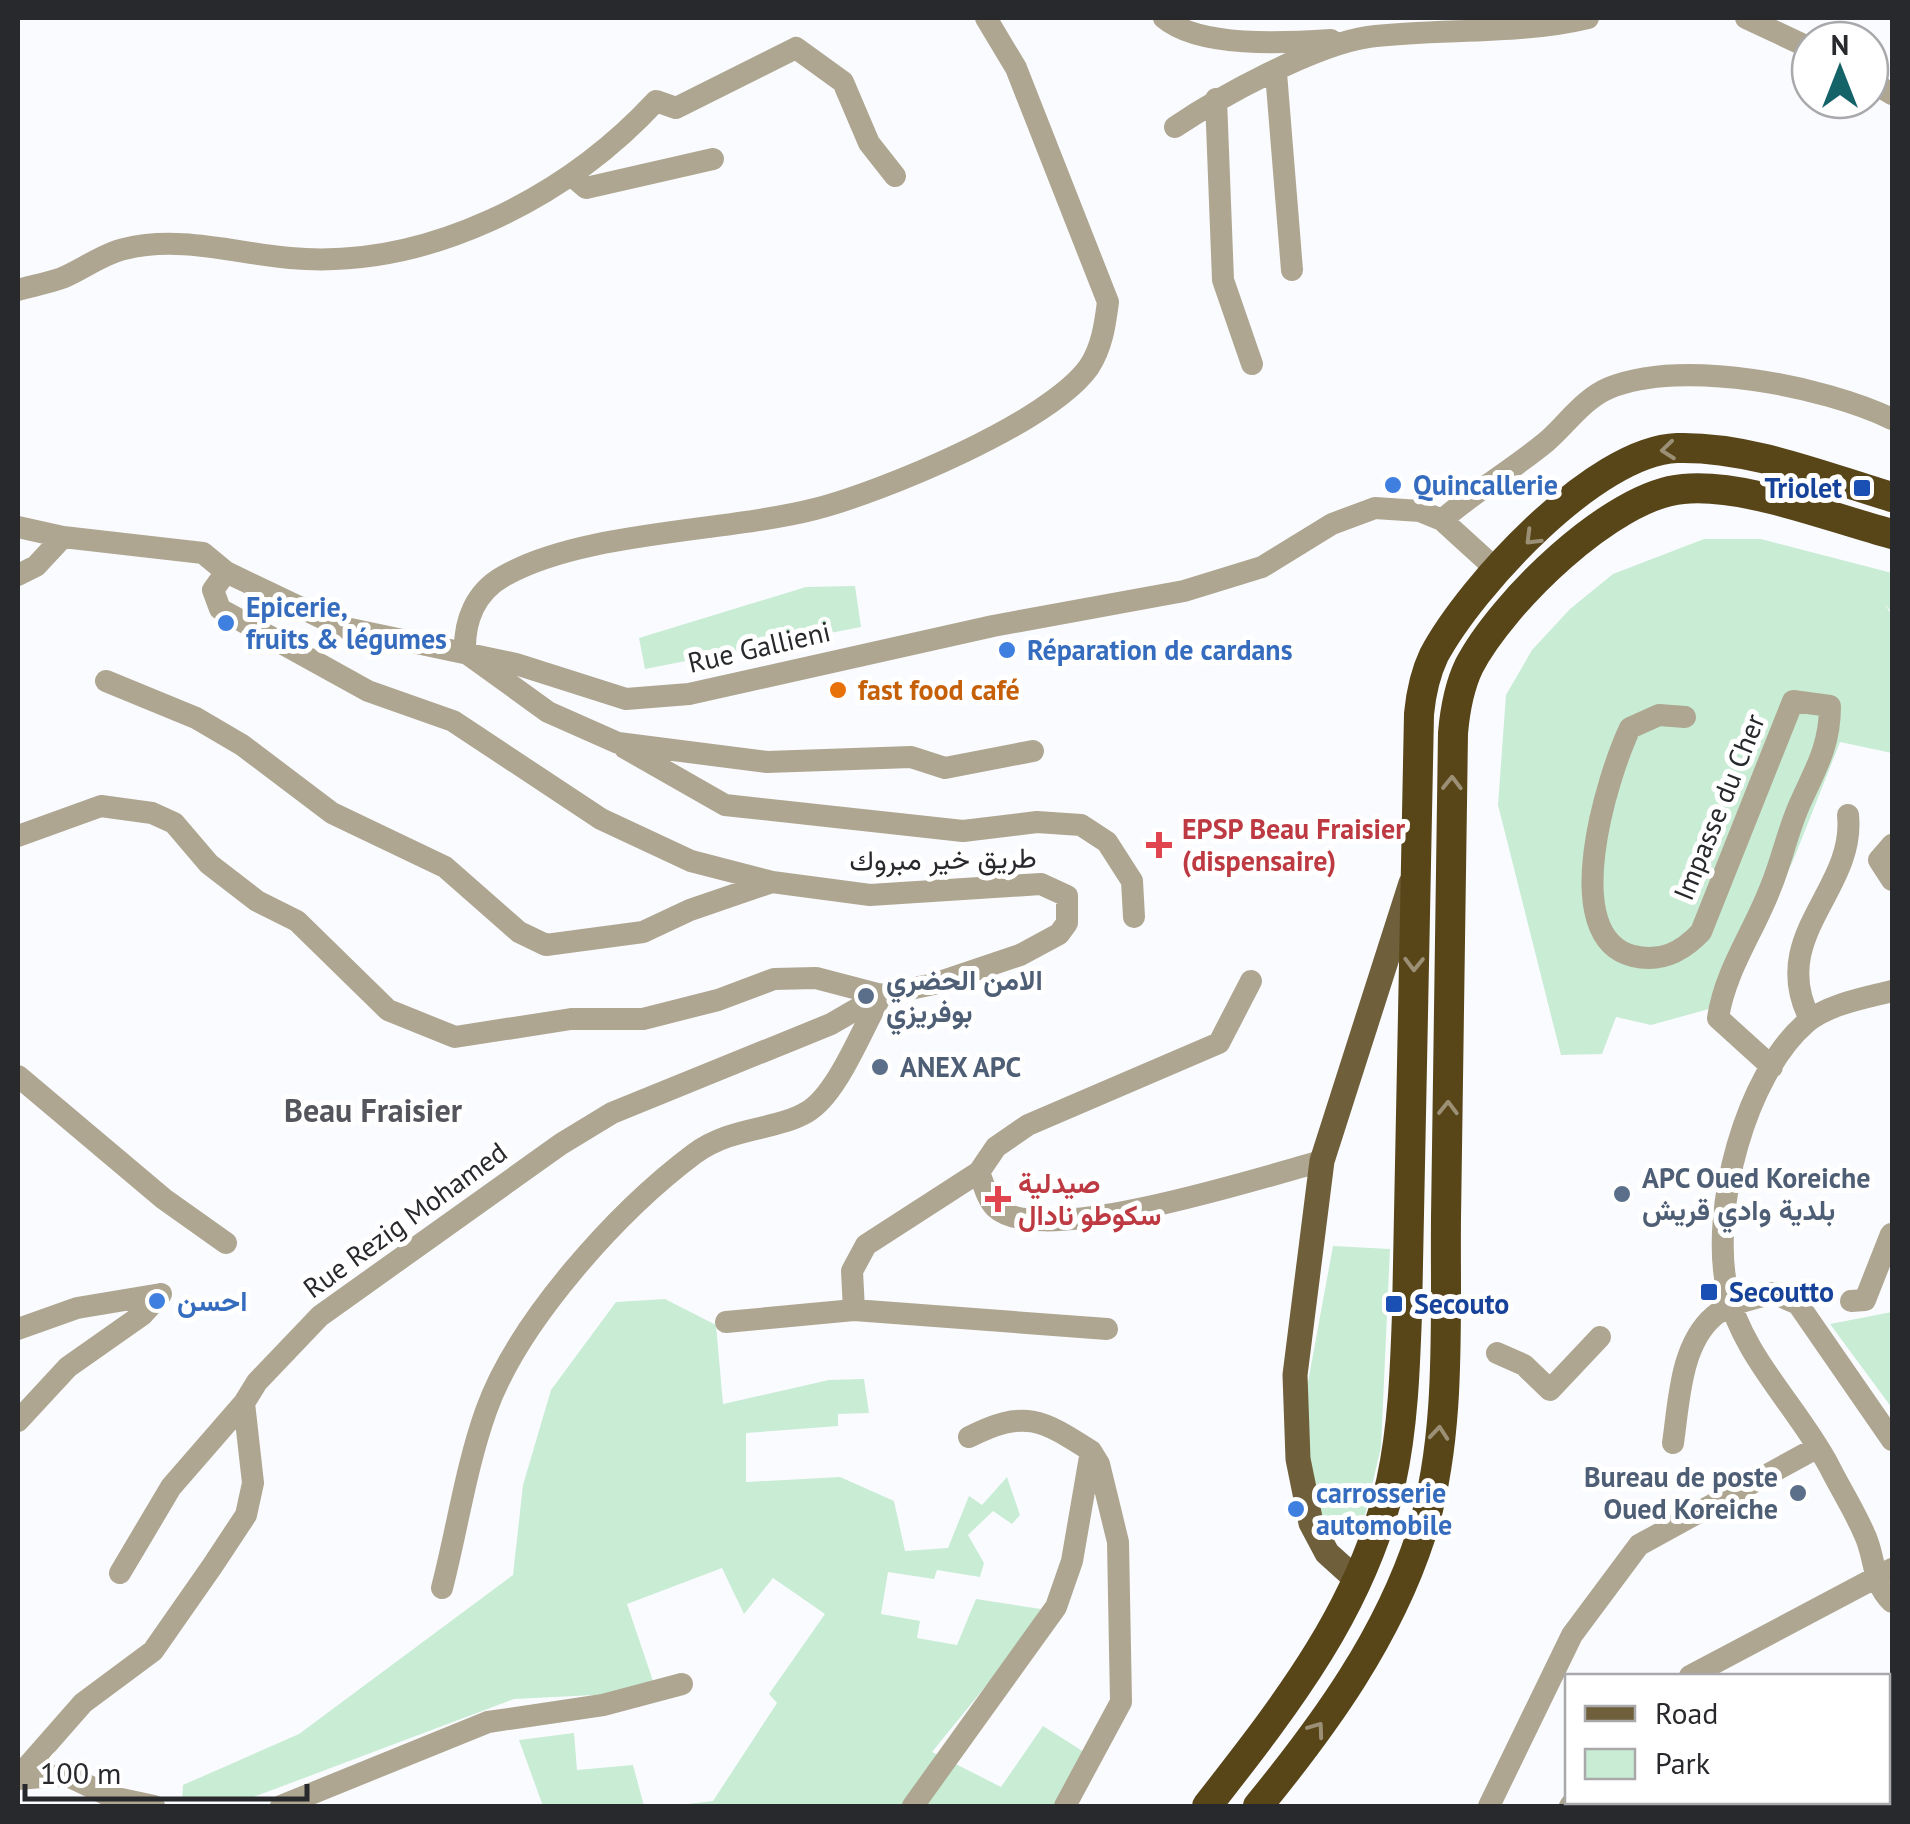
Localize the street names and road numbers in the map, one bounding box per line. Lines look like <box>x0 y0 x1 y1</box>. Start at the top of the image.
street label: Rue Gallieni <box>684 612 834 681</box>
street label: Impasse du Cher <box>1664 708 1773 905</box>
street label: طريق خير مبروك <box>849 838 1037 879</box>
street label: Rue Rezig Mohamed <box>295 1133 514 1306</box>

